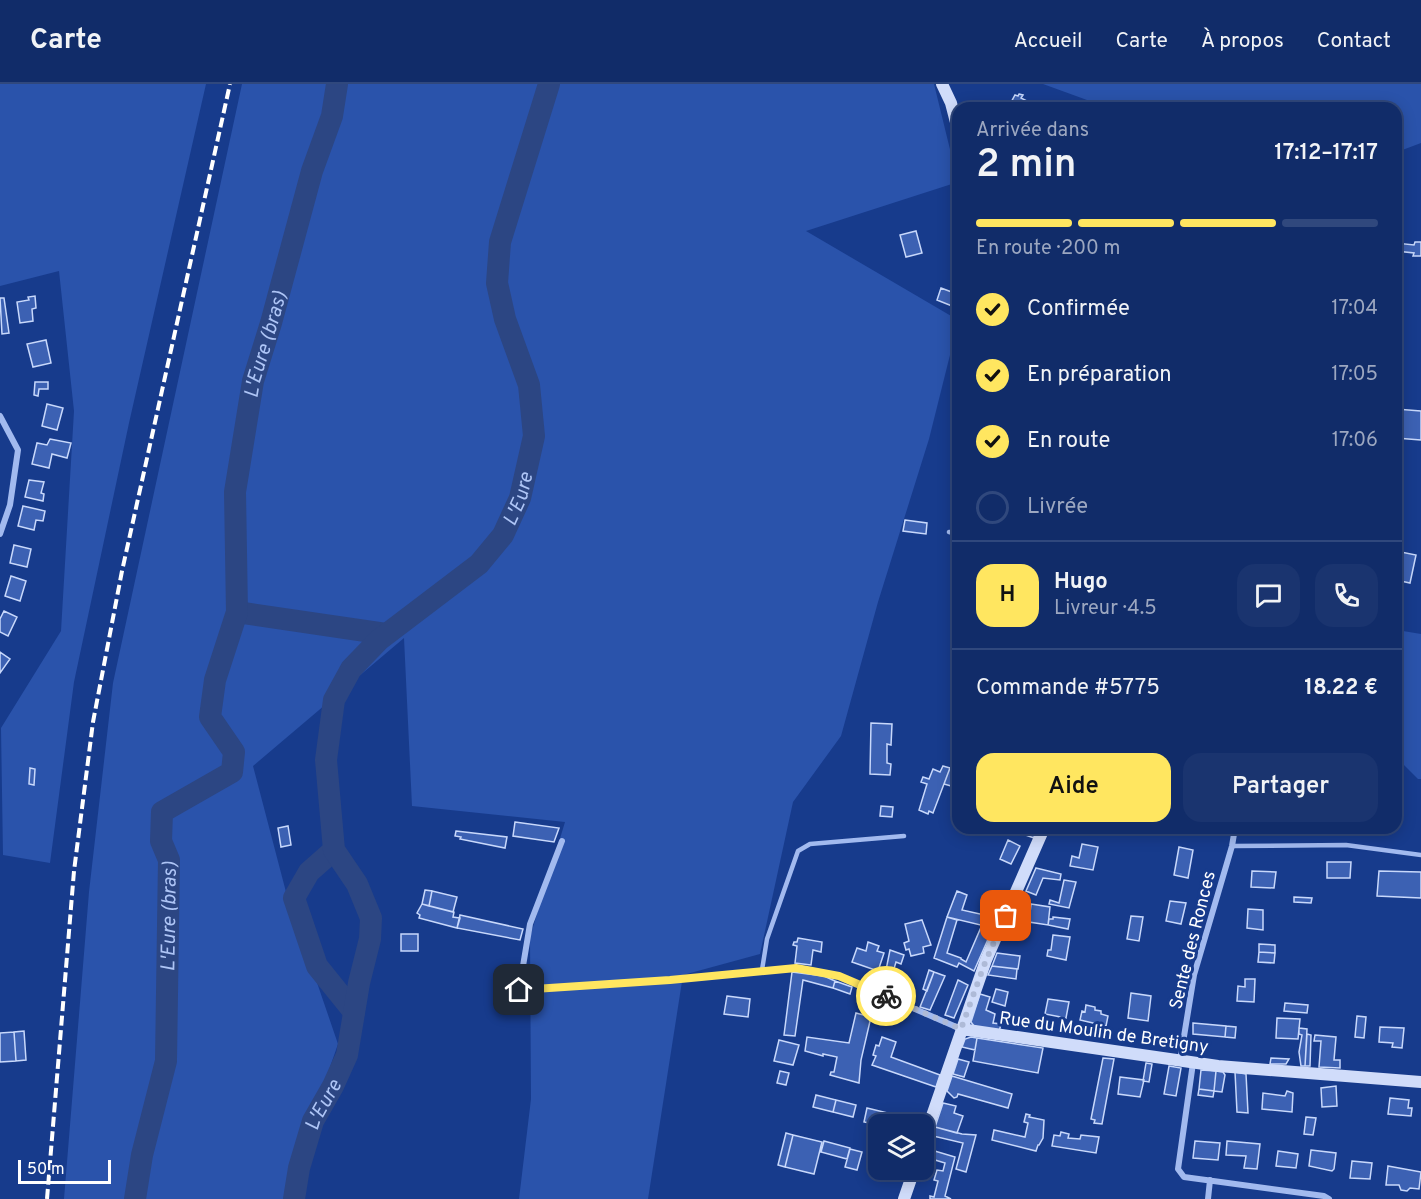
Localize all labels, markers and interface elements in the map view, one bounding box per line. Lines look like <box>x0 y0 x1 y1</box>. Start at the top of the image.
text: Carte <box>30 23 102 59</box>
text: Accueil <box>1014 28 1083 55</box>
text: Carte <box>1116 28 1168 55</box>
text: À propos <box>1201 28 1284 55</box>
text: Contact <box>1317 28 1391 55</box>
text: Arrivée dans <box>976 118 1089 144</box>
text: 17:12–17:17 <box>1274 140 1378 167</box>
text: 2 min <box>976 142 1077 191</box>
text: En route · 200 m <box>976 236 1120 262</box>
water label: L'Eure (bras) <box>239 288 294 400</box>
icon: check <box>976 293 1009 326</box>
text: Confirmée <box>1027 296 1130 323</box>
text: 17:04 <box>1331 296 1378 322</box>
icon: check <box>976 359 1009 392</box>
text: En préparation <box>1027 362 1172 389</box>
text: 17:05 <box>1331 362 1378 388</box>
icon: check <box>976 425 1009 458</box>
text: En route <box>1027 428 1110 455</box>
text: 17:06 <box>1332 428 1378 454</box>
water label: L'Eure <box>498 470 541 531</box>
text: Livrée <box>1027 494 1088 521</box>
button: chat <box>1237 564 1300 627</box>
button: phone <box>1315 564 1378 627</box>
text: Hugo <box>1054 569 1108 596</box>
text: H <box>1000 582 1015 609</box>
text: Livreur · 4.5 <box>1054 596 1157 622</box>
text: Commande #5775 <box>976 675 1160 702</box>
text: 18.22 € <box>1304 675 1378 702</box>
button: Aide <box>976 753 1171 822</box>
button: Partager <box>1183 753 1378 822</box>
water label: L'Eure (bras) <box>156 861 184 972</box>
street label: Sente des Ronces <box>1165 869 1222 1012</box>
pin <box>980 890 1031 941</box>
icon: bag <box>989 899 1022 932</box>
pin <box>493 964 544 1015</box>
courier <box>856 966 916 1026</box>
icon: home <box>502 973 535 1006</box>
icon: bike <box>870 980 903 1013</box>
street label: Rue du Moulin de Bretigny <box>998 1007 1210 1060</box>
water label: L'Eure <box>300 1076 349 1134</box>
map controls <box>868 1114 934 1180</box>
button: layers <box>868 1114 934 1180</box>
scale bar <box>18 1157 111 1184</box>
text: 50 m <box>27 1160 65 1180</box>

